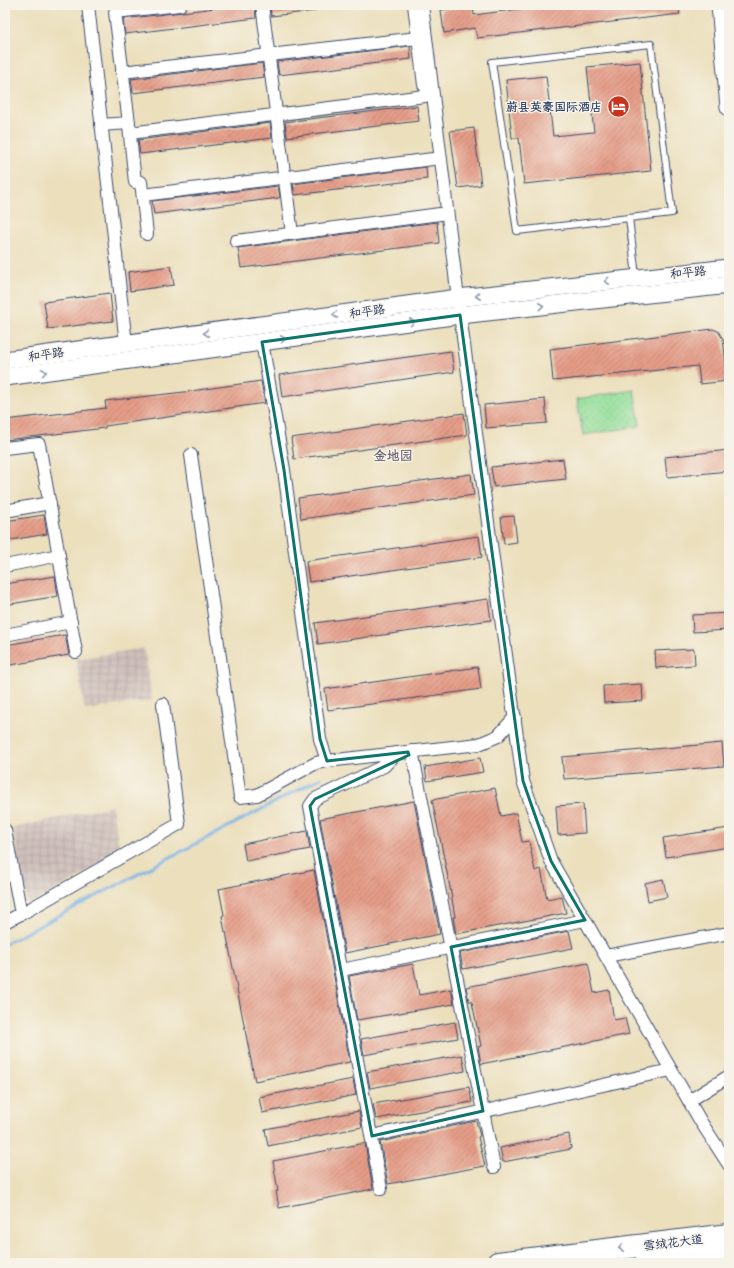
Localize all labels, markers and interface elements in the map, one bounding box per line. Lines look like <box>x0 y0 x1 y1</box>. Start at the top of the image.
hotel icon: 蔚县英豪国际酒店 <box>605 93 631 119</box>
place label: 蔚县英豪国际酒店 <box>506 98 602 115</box>
street label: 和平路 <box>669 262 707 282</box>
one-way arrow <box>604 277 610 286</box>
one-way arrow <box>475 291 481 300</box>
street label: 和平路 <box>348 300 386 322</box>
one-way arrow <box>538 302 544 311</box>
one-way arrow <box>332 310 338 319</box>
one-way arrow <box>409 318 415 327</box>
one-way arrow <box>203 328 209 337</box>
one-way arrow <box>280 335 286 344</box>
street label: 和平路 <box>27 343 65 365</box>
one-way arrow <box>41 368 47 377</box>
district label: 金地园 <box>373 446 413 464</box>
street label: 雪绒花大道 <box>642 1230 704 1254</box>
one-way arrow <box>618 1244 624 1253</box>

